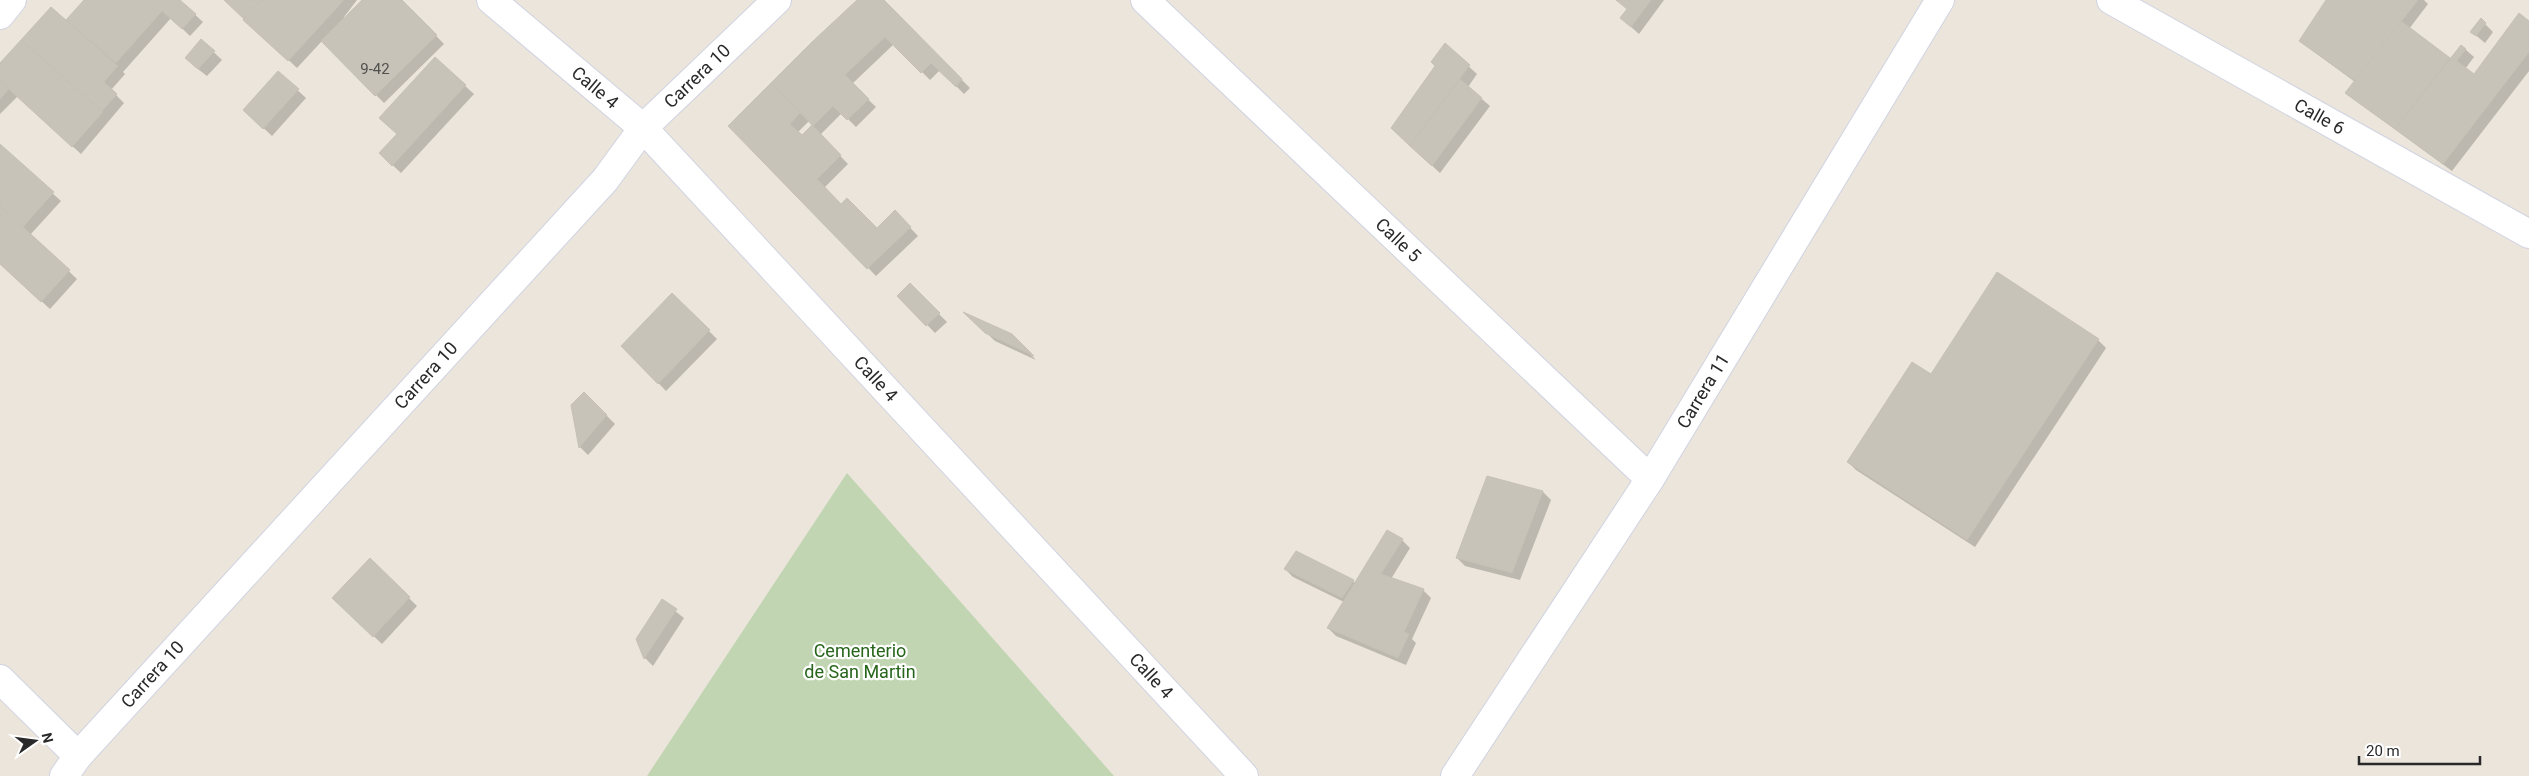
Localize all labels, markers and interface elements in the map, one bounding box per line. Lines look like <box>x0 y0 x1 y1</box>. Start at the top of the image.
street label: Carrera 10 <box>659 39 734 112</box>
house number: 9-42 <box>360 60 390 78</box>
street label: Calle 4 <box>568 62 623 113</box>
street label: Calle 6 <box>2291 94 2349 139</box>
street label: Calle 5 <box>1372 213 1426 266</box>
street label: Carrera 10 <box>390 337 462 413</box>
street label: Carrera 11 <box>1672 350 1733 432</box>
street label: Calle 4 <box>850 352 902 406</box>
street label: Carrera 10 <box>116 636 188 712</box>
park label: Cementerio de San Martin <box>804 640 916 682</box>
street label: Calle 4 <box>1125 648 1178 703</box>
north arrow <box>10 716 60 766</box>
text: N <box>39 731 57 745</box>
scale bar <box>2359 734 2480 766</box>
text: 20 m <box>2366 742 2400 760</box>

